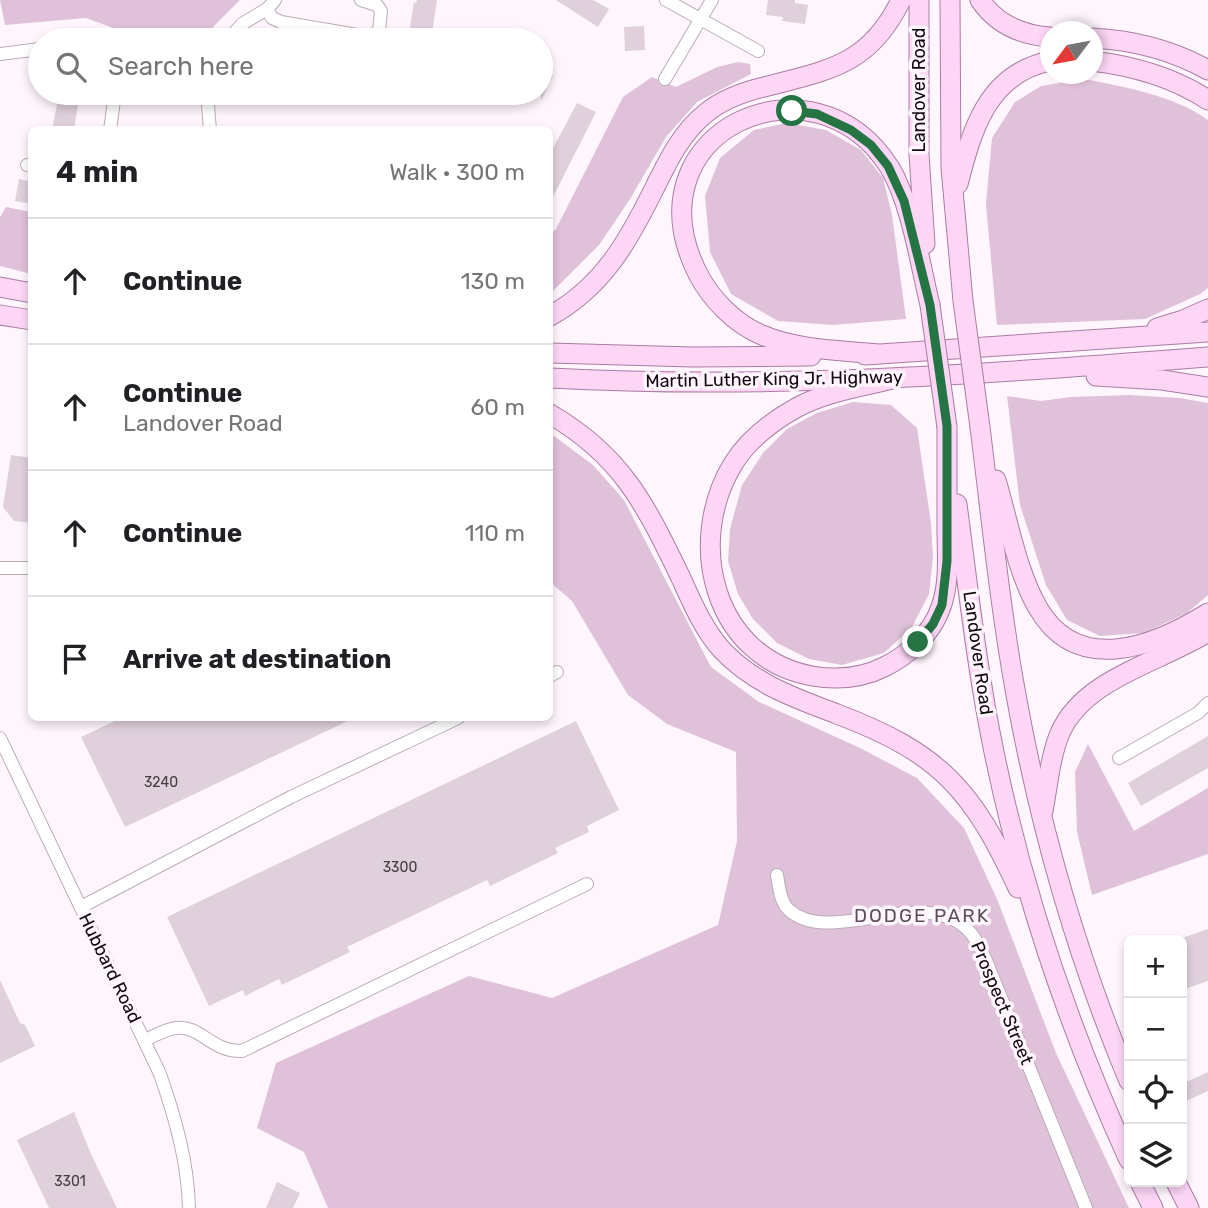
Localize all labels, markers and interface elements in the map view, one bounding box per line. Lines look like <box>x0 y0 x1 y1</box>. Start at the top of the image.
north arrow <box>1040 21 1103 84</box>
search box <box>28 28 553 105</box>
street label: Landover Road <box>908 28 930 152</box>
icon: search <box>52 48 90 86</box>
text: Search here <box>108 51 254 82</box>
route start <box>776 95 807 126</box>
text: 4 min <box>56 154 138 190</box>
text: Walk · 300 m <box>389 158 525 186</box>
icon: ahead <box>56 262 94 300</box>
text: Continue <box>123 266 242 297</box>
text: 130 m <box>461 267 525 295</box>
street label: Martin Luther King Jr. Highway <box>645 366 903 392</box>
text: Continue <box>123 378 242 409</box>
icon: ahead <box>56 388 94 426</box>
text: 60 m <box>470 393 525 421</box>
text: Landover Road <box>123 409 283 437</box>
icon: ahead <box>56 514 94 552</box>
text: Continue <box>123 518 242 549</box>
text: 110 m <box>465 519 525 547</box>
street label: Landover Road <box>958 590 998 716</box>
route end <box>902 626 933 657</box>
icon: arrive <box>56 640 94 678</box>
text: Arrive at destination <box>123 644 391 675</box>
house number: 3240 <box>144 774 178 791</box>
house number: 3300 <box>383 859 417 876</box>
district label: DODGE PARK <box>854 904 990 927</box>
street label: Hubbard Road <box>74 909 146 1027</box>
map controls <box>1124 935 1187 1187</box>
button: + <box>1124 935 1187 998</box>
street label: Prospect Street <box>966 938 1038 1068</box>
button: − <box>1124 998 1187 1061</box>
button: locate <box>1124 1061 1187 1124</box>
button: layers <box>1124 1124 1187 1187</box>
house number: 3301 <box>54 1173 86 1190</box>

